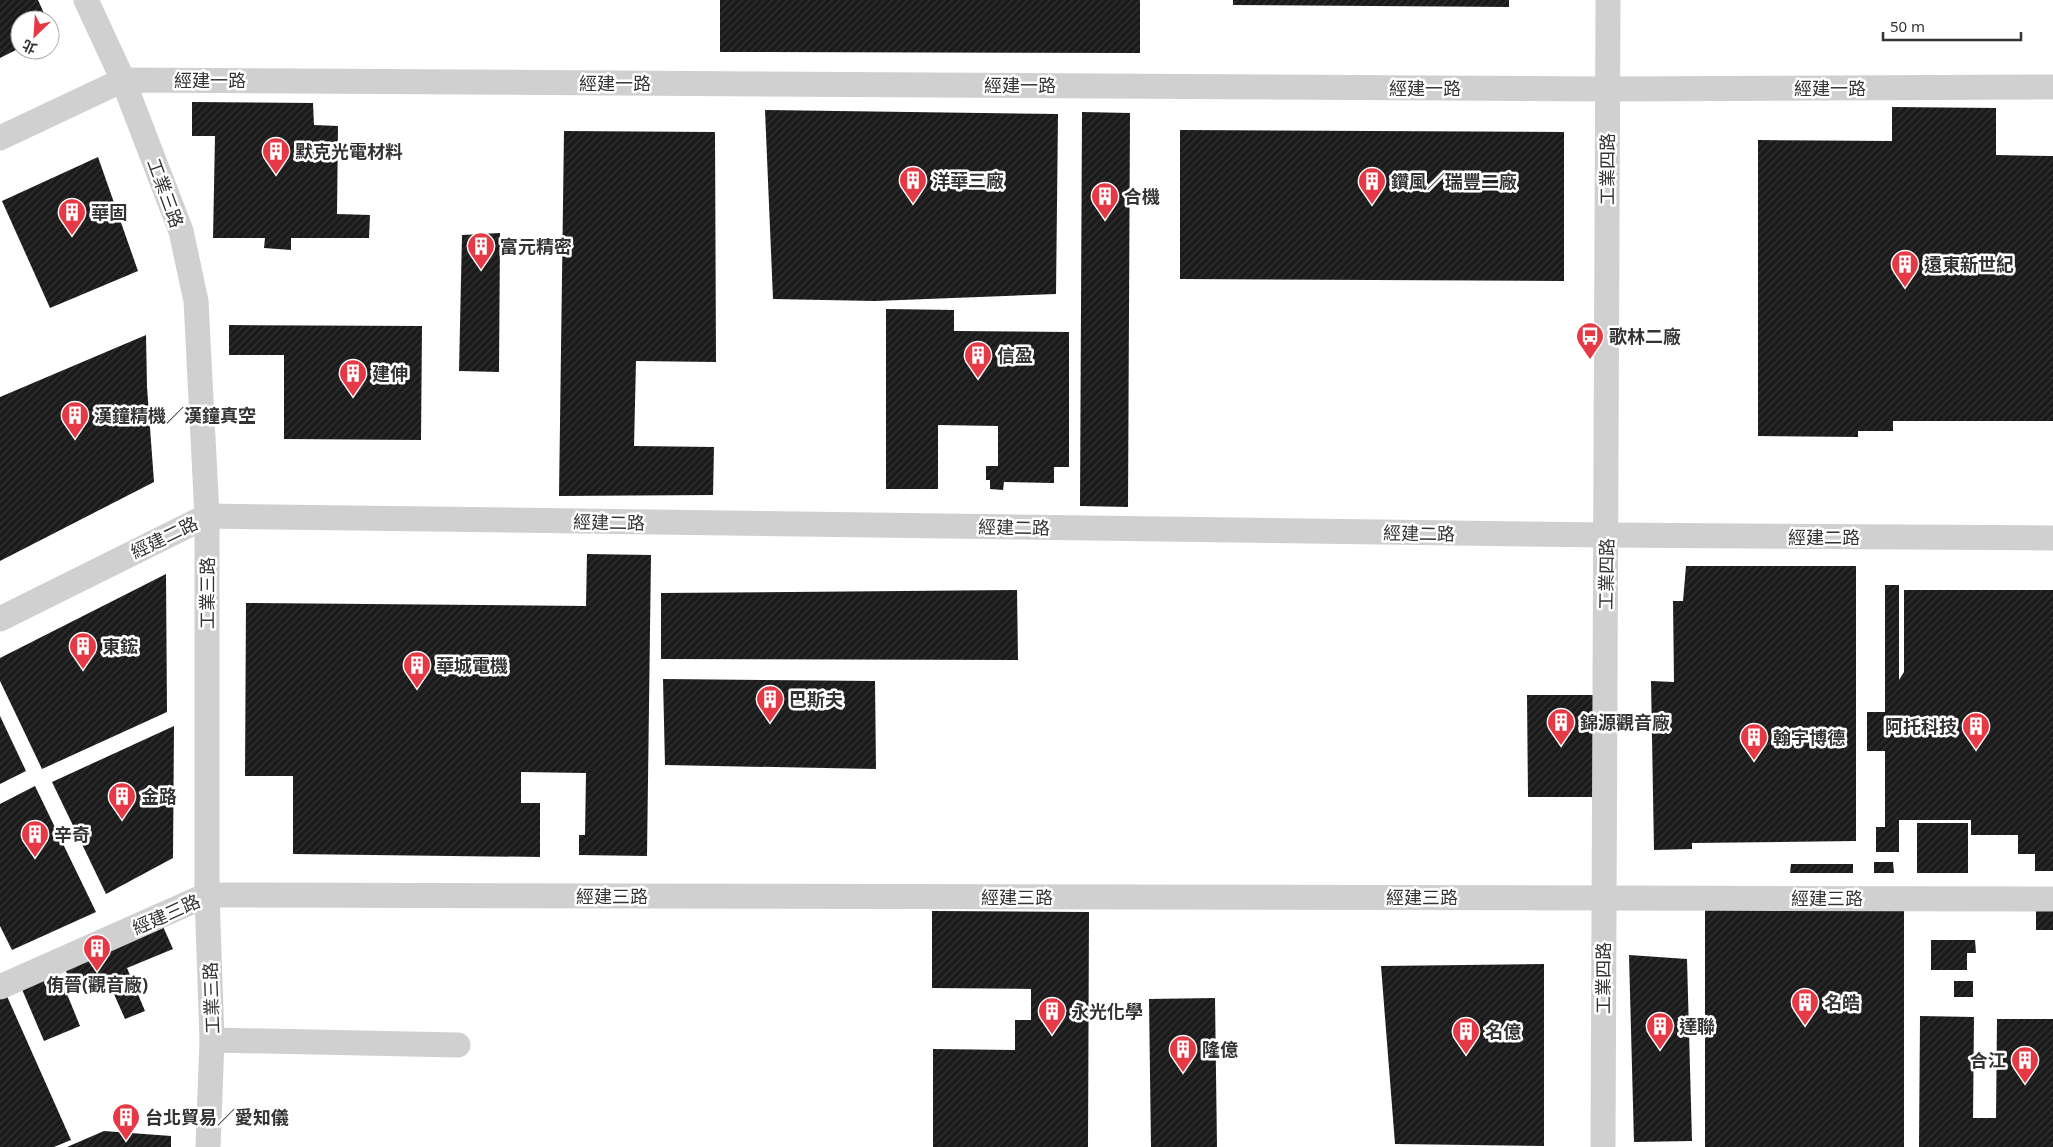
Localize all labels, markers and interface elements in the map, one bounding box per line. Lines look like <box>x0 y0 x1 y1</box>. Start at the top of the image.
north arrow <box>10 10 60 60</box>
scale bar <box>1883 10 2020 42</box>
text: 50 m <box>1890 16 1925 36</box>
text: 北 <box>19 36 40 59</box>
street label: 經建一路 <box>174 68 246 92</box>
street label: 經建一路 <box>579 71 651 95</box>
street label: 經建一路 <box>984 73 1056 97</box>
street label: 經建一路 <box>1389 76 1461 100</box>
street label: 經建一路 <box>1794 76 1866 100</box>
street label: 工業四路 <box>1595 133 1619 205</box>
building icon: 默克光電材料 <box>261 136 291 175</box>
place label: 默克光電材料 <box>295 139 403 163</box>
street label: 工業三路 <box>142 155 190 231</box>
building icon: 洋華三廠 <box>898 165 928 204</box>
building icon: 鑽風／瑞豐二廠 <box>1357 166 1387 205</box>
place label: 洋華三廠 <box>932 168 1004 192</box>
place label: 鑽風／瑞豐二廠 <box>1391 169 1517 193</box>
building icon: 合機 <box>1090 181 1120 220</box>
place label: 合機 <box>1124 184 1160 208</box>
building icon: 華固 <box>57 197 87 236</box>
place label: 華固 <box>91 200 127 224</box>
building icon: 富元精密 <box>466 231 496 270</box>
place label: 富元精密 <box>500 234 572 258</box>
building icon: 遠東新世紀 <box>1890 249 1920 288</box>
place label: 遠東新世紀 <box>1924 252 2014 276</box>
bus stop icon: 歌林二廠 <box>1575 321 1605 360</box>
place label: 歌林二廠 <box>1609 324 1681 348</box>
building icon: 信盈 <box>963 340 993 379</box>
place label: 信盈 <box>997 343 1033 367</box>
building icon: 建伸 <box>338 358 368 397</box>
place label: 建伸 <box>372 361 408 385</box>
building icon: 漢鐘精機／漢鐘真空 <box>60 400 90 439</box>
place label: 漢鐘精機／漢鐘真空 <box>94 403 256 427</box>
street label: 經建二路 <box>573 509 645 535</box>
street label: 經建二路 <box>126 510 202 564</box>
street label: 經建二路 <box>978 514 1050 540</box>
street label: 經建二路 <box>1383 520 1455 546</box>
street label: 經建二路 <box>1788 525 1860 549</box>
street label: 工業四路 <box>1593 538 1619 610</box>
street label: 工業三路 <box>195 557 219 629</box>
building icon: 東鋐 <box>68 631 98 670</box>
place label: 東鋐 <box>102 634 138 658</box>
building icon: 華城電機 <box>402 650 432 689</box>
place label: 華城電機 <box>436 653 508 677</box>
building icon: 巴斯夫 <box>755 684 785 723</box>
place label: 巴斯夫 <box>789 687 843 711</box>
building icon: 錦源觀音廠 <box>1546 707 1576 746</box>
place label: 錦源觀音廠 <box>1580 710 1670 734</box>
building icon: 阿托科技 <box>1961 711 1991 750</box>
place label: 阿托科技 <box>1885 714 1957 738</box>
building icon: 翰宇博德 <box>1739 722 1769 761</box>
place label: 翰宇博德 <box>1773 725 1845 749</box>
building icon: 金路 <box>107 781 137 820</box>
place label: 金路 <box>141 784 177 808</box>
building icon: 辛奇 <box>20 819 50 858</box>
place label: 辛奇 <box>54 822 90 846</box>
street label: 經建三路 <box>576 884 648 908</box>
street label: 經建三路 <box>981 885 1053 909</box>
street label: 經建三路 <box>1386 885 1458 909</box>
street label: 經建三路 <box>1791 886 1863 910</box>
street label: 經建三路 <box>128 888 204 940</box>
building icon: 侑晉(觀音廠) <box>82 933 112 972</box>
street label: 工業四路 <box>1591 942 1615 1014</box>
street label: 工業三路 <box>198 962 224 1034</box>
place label: 侑晉(觀音廠) <box>46 972 148 996</box>
building icon: 名皓 <box>1790 987 1820 1026</box>
place label: 名皓 <box>1824 990 1860 1014</box>
building icon: 永光化學 <box>1037 996 1067 1035</box>
place label: 永光化學 <box>1071 999 1143 1023</box>
building icon: 達聯 <box>1645 1011 1675 1050</box>
place label: 達聯 <box>1679 1014 1715 1038</box>
building icon: 名億 <box>1451 1016 1481 1055</box>
place label: 名億 <box>1485 1019 1521 1043</box>
building icon: 隆億 <box>1168 1034 1198 1073</box>
place label: 隆億 <box>1202 1037 1238 1061</box>
building icon: 合江 <box>2010 1045 2040 1084</box>
place label: 合江 <box>1970 1048 2006 1072</box>
building icon: 台北貿易／愛知儀 <box>111 1102 141 1141</box>
place label: 台北貿易／愛知儀 <box>145 1105 289 1129</box>

